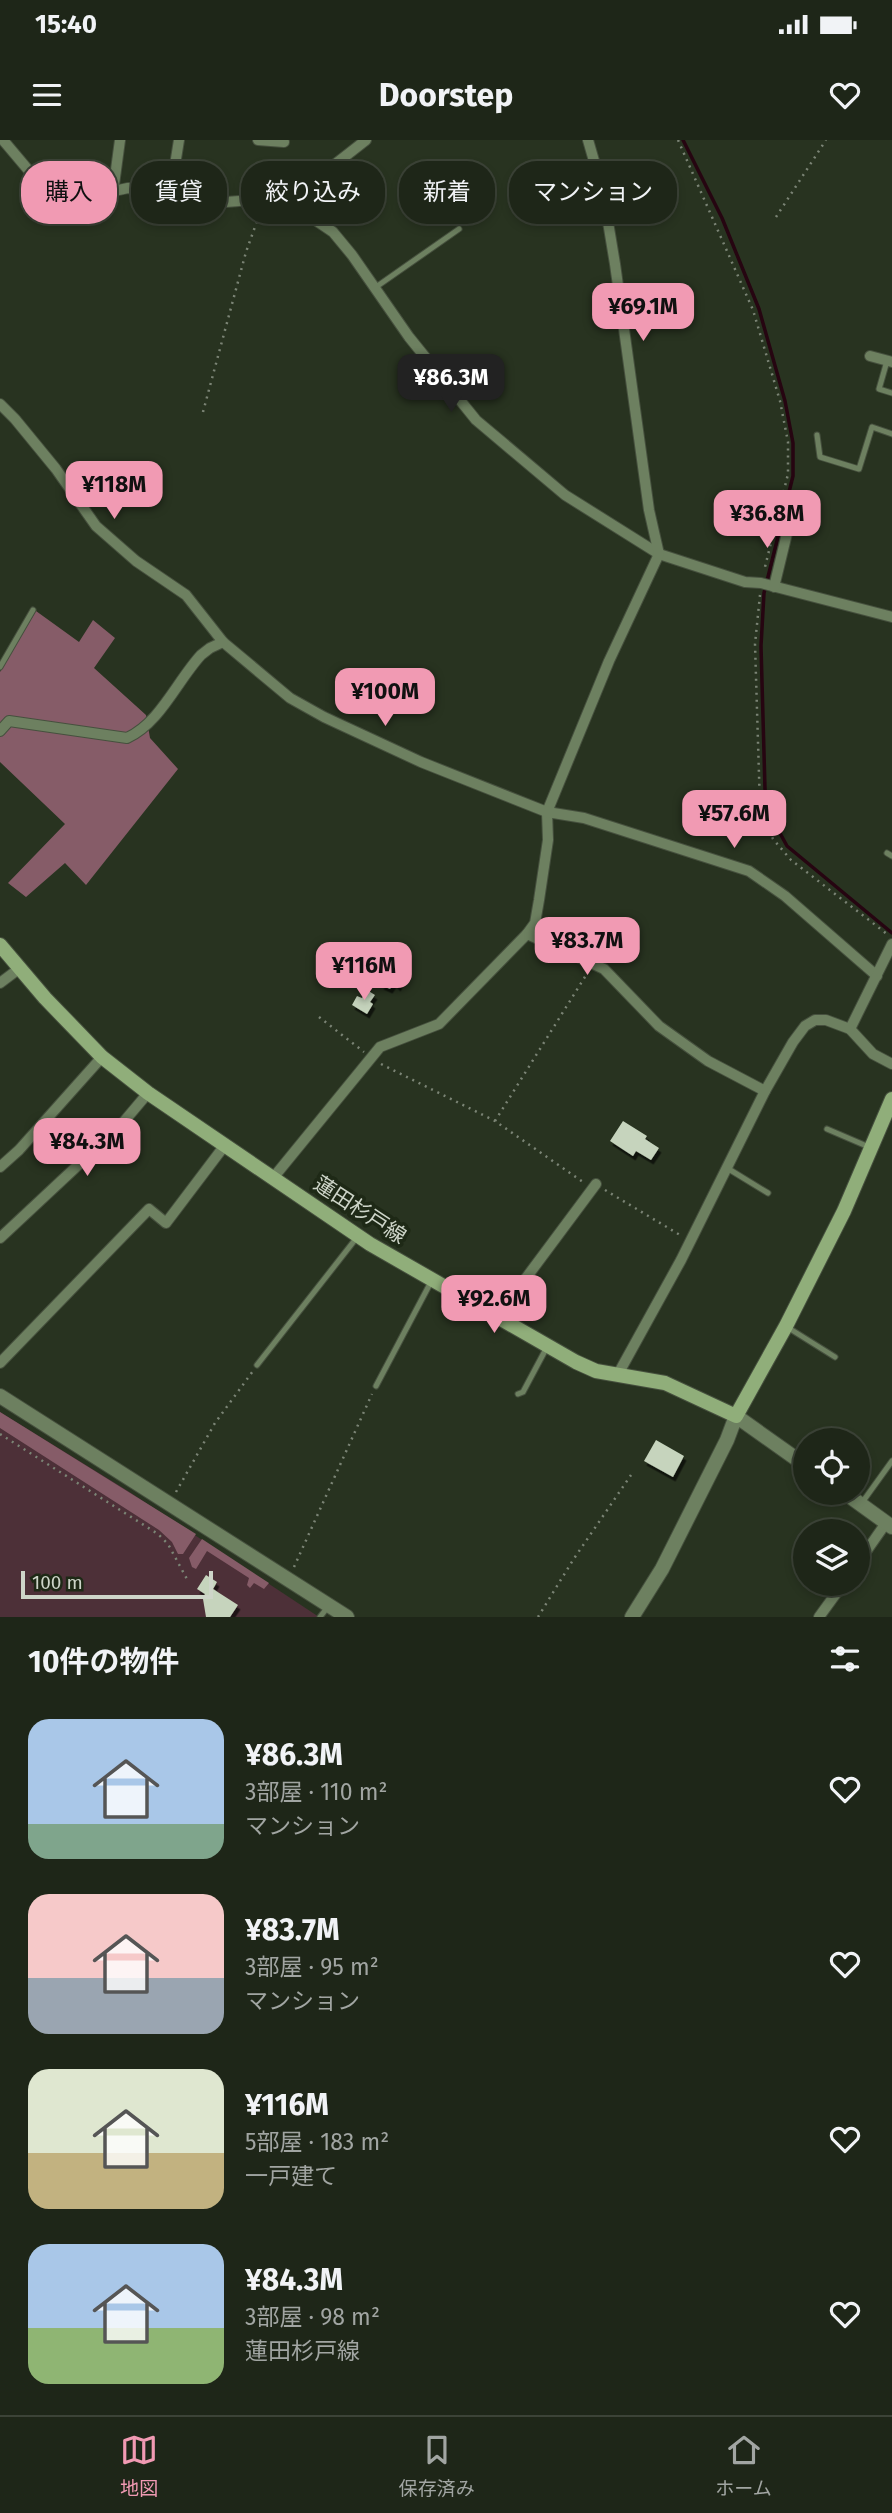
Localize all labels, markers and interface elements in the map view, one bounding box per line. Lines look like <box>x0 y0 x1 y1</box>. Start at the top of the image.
text: 15:40 <box>35 9 97 40</box>
icon: menu <box>28 76 66 114</box>
text: Doorstep <box>379 76 513 114</box>
icon: heart <box>826 76 864 114</box>
chip: 購入 <box>21 161 117 224</box>
chip: 賃貸 <box>131 161 227 224</box>
chip: 絞り込み <box>241 161 385 224</box>
chip: 新着 <box>399 161 495 224</box>
chip: マンション <box>509 161 677 224</box>
pin: ¥69.1M <box>586 284 700 343</box>
text: ¥69.1M <box>608 292 678 320</box>
pin: ¥86.3M <box>394 355 508 414</box>
text: ¥86.3M <box>413 363 489 391</box>
pin: ¥118M <box>65 462 163 521</box>
text: ¥118M <box>82 470 146 498</box>
pin: ¥36.8M <box>710 490 824 550</box>
text: ¥36.8M <box>730 499 804 527</box>
pin: ¥100M <box>336 668 434 728</box>
text: ¥100M <box>351 677 419 705</box>
pin: ¥57.6M <box>677 790 791 850</box>
text: ¥57.6M <box>698 799 770 827</box>
pin: ¥83.7M <box>530 918 644 977</box>
text: ¥83.7M <box>551 926 623 954</box>
pin: ¥116M <box>315 942 413 1002</box>
text: ¥116M <box>332 951 396 979</box>
pin: ¥84.3M <box>30 1118 144 1178</box>
text: ¥84.3M <box>49 1127 125 1155</box>
street label: 蓮田杉戸線 <box>309 1171 411 1249</box>
pin: ¥92.6M <box>437 1276 551 1335</box>
text: ¥92.6M <box>457 1284 531 1312</box>
map controls <box>793 1428 870 1596</box>
button: locate <box>793 1428 870 1505</box>
button: layers <box>793 1519 870 1596</box>
scale bar <box>21 1568 214 1600</box>
text: 100 m <box>32 1571 83 1594</box>
icon: filters <box>826 1640 864 1678</box>
text: 10件の物件 <box>28 1644 179 1680</box>
text: ¥86.3M <box>245 1737 343 1773</box>
icon: home <box>84 1747 168 1831</box>
icon: heart <box>826 1770 864 1808</box>
text: 3部屋 · 110 m² <box>245 1778 388 1806</box>
text: マンション <box>245 1812 360 1840</box>
text: ¥83.7M <box>245 1912 340 1948</box>
icon: home <box>84 1922 168 2006</box>
icon: heart <box>826 1945 864 1983</box>
text: 3部屋 · 95 m² <box>245 1953 379 1981</box>
text: マンション <box>245 1987 360 2015</box>
text: ¥116M <box>245 2087 329 2123</box>
icon: home <box>84 2097 168 2181</box>
icon: heart <box>826 2120 864 2158</box>
text: 5部屋 · 183 m² <box>245 2128 389 2156</box>
text: 一戸建て <box>245 2162 337 2190</box>
text: ¥84.3M <box>245 2262 343 2298</box>
icon: home <box>84 2272 168 2356</box>
icon: heart <box>826 2295 864 2333</box>
text: 3部屋 · 98 m² <box>245 2303 380 2331</box>
text: 蓮田杉戸線 <box>245 2337 360 2365</box>
tab: 地図 <box>120 2431 158 2500</box>
tab: 保存済み <box>399 2431 475 2500</box>
tab: ホーム <box>715 2431 772 2500</box>

